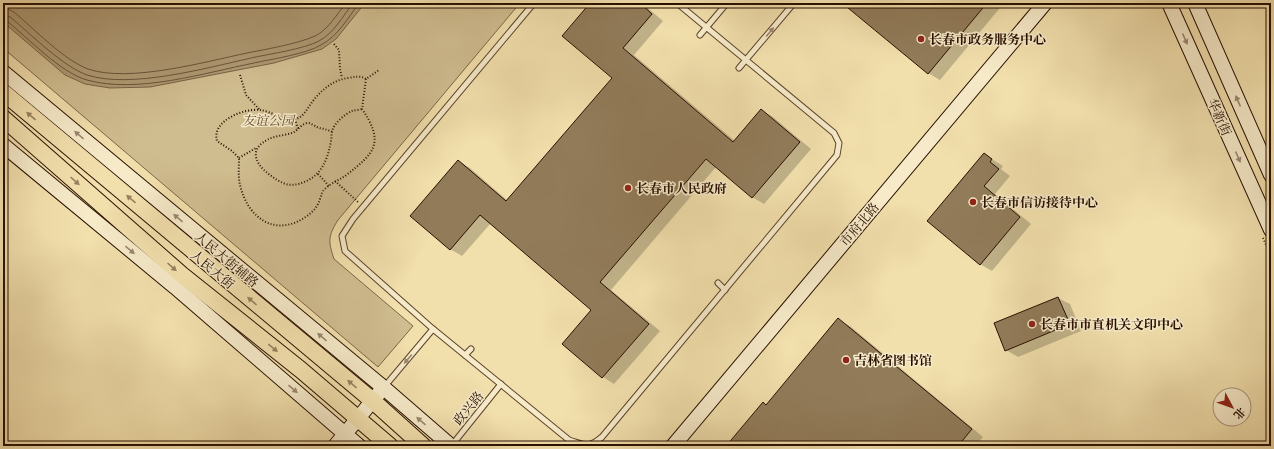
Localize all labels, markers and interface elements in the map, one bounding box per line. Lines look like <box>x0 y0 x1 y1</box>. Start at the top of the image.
one-way arrow <box>765 27 774 36</box>
place label: 长春市政务服务中心 <box>929 31 1046 48</box>
one-way arrow <box>1182 33 1188 44</box>
marker: 长春市政务服务中心 <box>916 34 926 44</box>
one-way arrow <box>1235 95 1241 107</box>
street label: 华新街 <box>1204 96 1235 138</box>
one-way arrow <box>26 111 36 120</box>
park label: 友谊公园 <box>242 112 296 129</box>
one-way arrow <box>73 130 84 139</box>
one-way arrow <box>1235 152 1241 163</box>
one-way arrow <box>69 176 80 185</box>
place label: 长春市人民政府 <box>636 180 727 197</box>
marker: 长春市人民政府 <box>623 183 633 193</box>
place label: 长春市信访接待中心 <box>981 194 1098 211</box>
one-way arrow <box>125 195 136 204</box>
marker: 长春市信访接待中心 <box>968 197 978 207</box>
street label: 市府北路 <box>836 199 883 250</box>
one-way arrow <box>173 214 184 223</box>
street label: 人民大街辅路 <box>192 228 262 290</box>
one-way arrow <box>125 245 135 254</box>
street label: 人民大街 <box>188 246 238 292</box>
one-way arrow <box>167 262 177 271</box>
one-way arrow <box>246 296 257 305</box>
place label: 长春市市直机关文印中心 <box>1040 316 1183 333</box>
marker: 长春市市直机关文印中心 <box>1027 319 1037 329</box>
one-way arrow <box>316 333 327 341</box>
one-way arrow <box>268 344 279 353</box>
place label: 吉林省图书馆 <box>854 352 932 369</box>
one-way arrow <box>404 353 413 364</box>
marker: 吉林省图书馆 <box>841 355 851 365</box>
one-way arrow <box>346 379 357 388</box>
one-way arrow <box>288 384 297 393</box>
north arrow <box>1212 387 1252 427</box>
street label: 政兴路 <box>450 388 487 429</box>
text: 北 <box>1231 405 1248 422</box>
one-way arrow <box>416 416 427 425</box>

